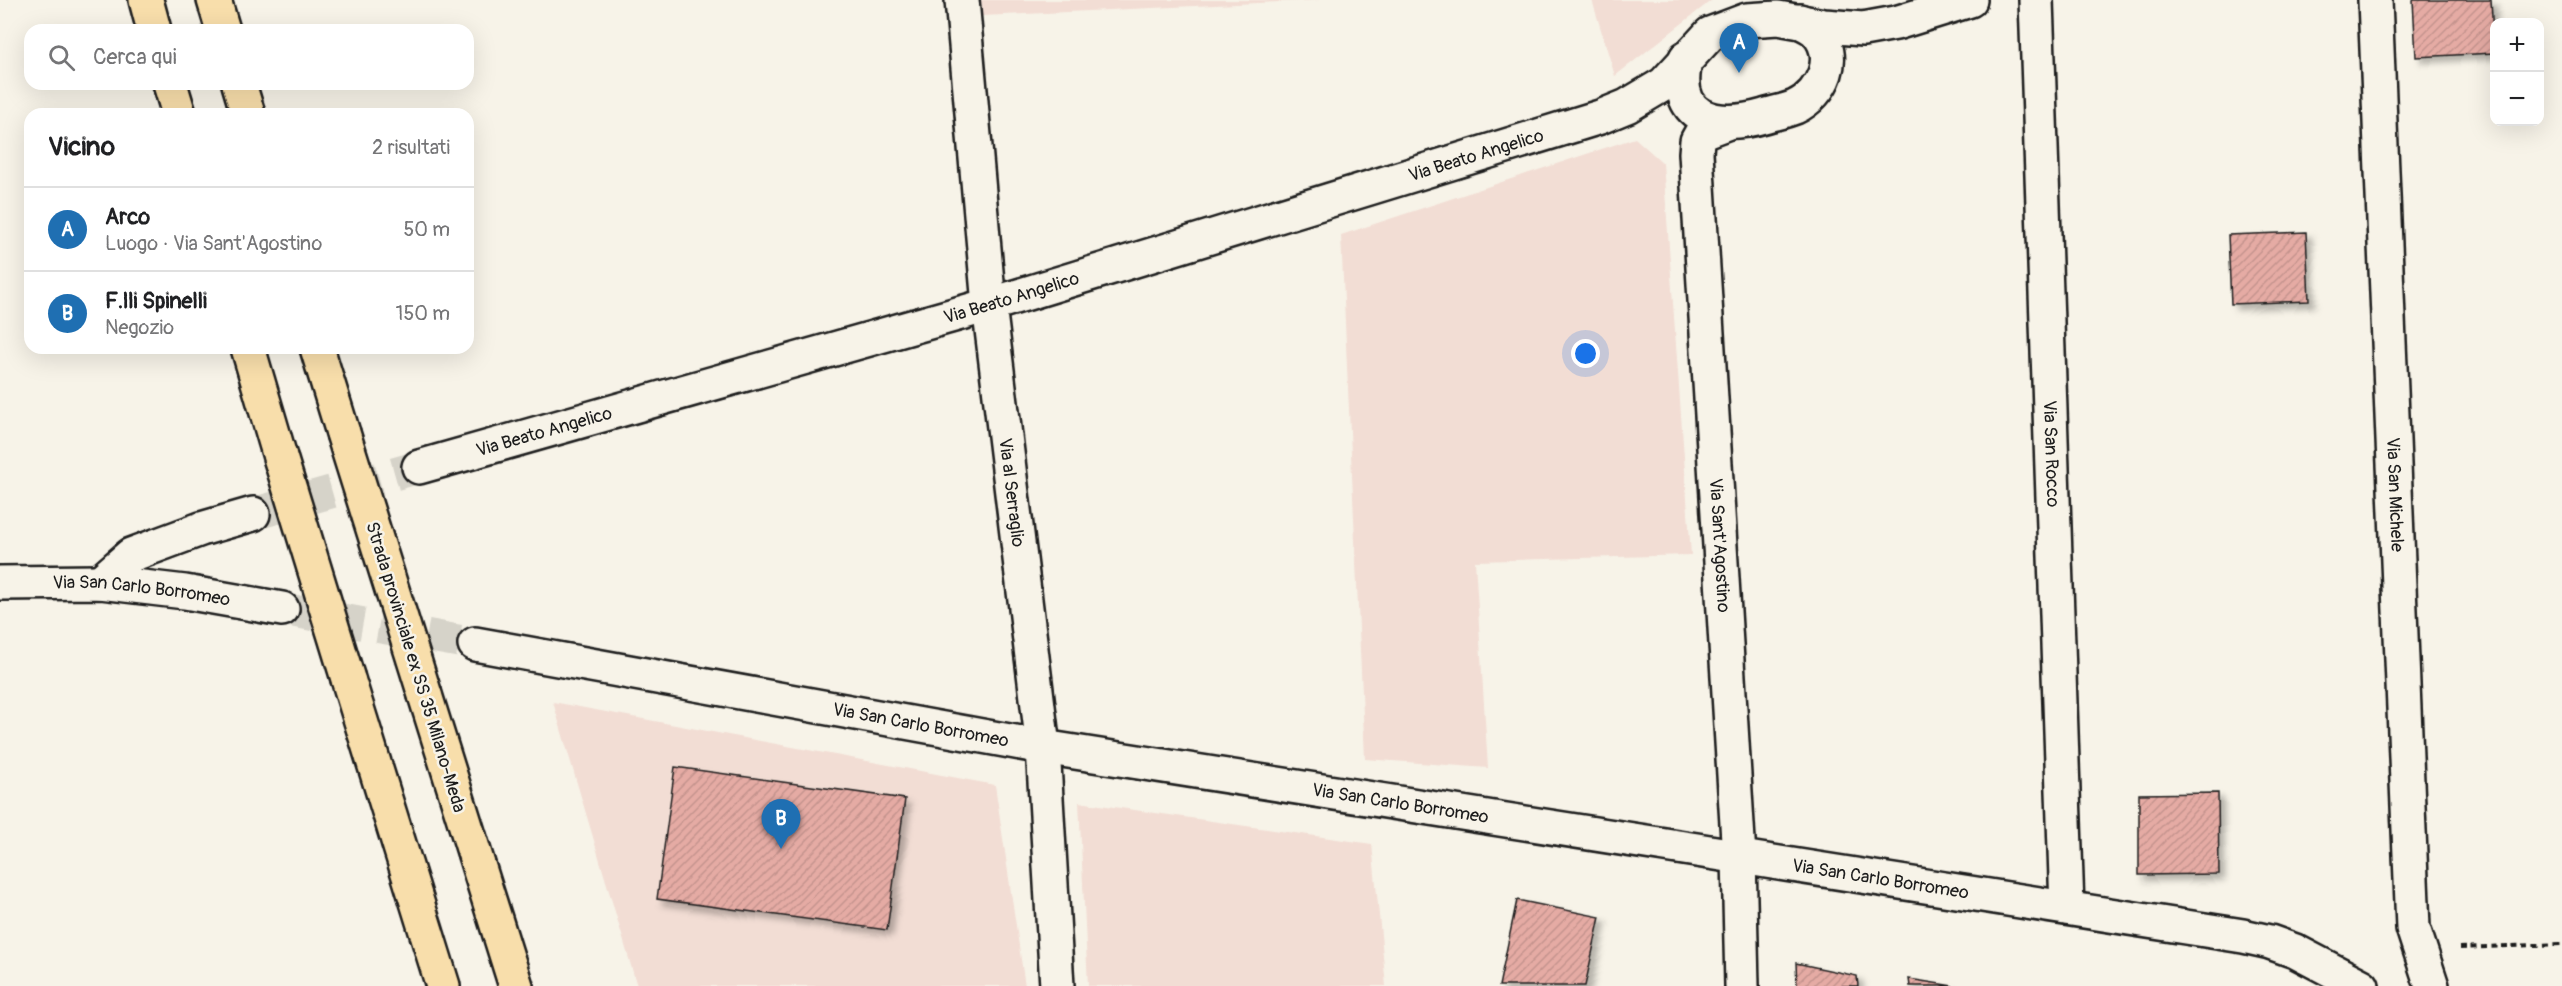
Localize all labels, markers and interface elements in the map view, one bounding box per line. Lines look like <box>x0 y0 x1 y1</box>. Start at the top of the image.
map controls <box>2490 18 2544 126</box>
button: + <box>2490 18 2544 72</box>
pin: A <box>1720 23 1758 73</box>
search box <box>24 24 474 90</box>
icon: search <box>45 41 78 74</box>
text: Cerca qui <box>93 43 177 71</box>
button: − <box>2490 72 2544 126</box>
street label: Via Beato Angelico <box>1406 124 1547 187</box>
text: Vicino <box>48 131 115 163</box>
text: 2 risultati <box>372 135 450 160</box>
text: Arco <box>105 203 150 231</box>
text: A <box>61 217 74 242</box>
text: 50 m <box>403 217 450 242</box>
text: Luogo · Via Sant'Agostino <box>105 231 322 256</box>
street label: Via Beato Angelico <box>941 267 1082 329</box>
text: F.lli Spinelli <box>105 287 207 315</box>
text: B <box>62 301 73 326</box>
text: 150 m <box>396 301 450 326</box>
text: Negozio <box>105 315 174 340</box>
your location <box>1571 339 1600 368</box>
street label: Via San Rocco <box>2038 400 2064 508</box>
street label: Via Beato Angelico <box>474 402 615 462</box>
street label: Via al Serraglio <box>993 437 1030 549</box>
street label: Via San Michele <box>2381 437 2409 552</box>
street label: Via Sant'Agostino <box>1704 478 1735 613</box>
street label: Strada provinciale ex SS 35 Milano-Meda <box>360 519 471 815</box>
street label: Via San Carlo Borromeo <box>53 571 232 612</box>
street label: Via San Carlo Borromeo <box>831 698 1011 753</box>
street label: Via San Carlo Borromeo <box>1310 779 1491 829</box>
pin: B <box>762 800 800 849</box>
street label: Via San Carlo Borromeo <box>1790 854 1971 905</box>

